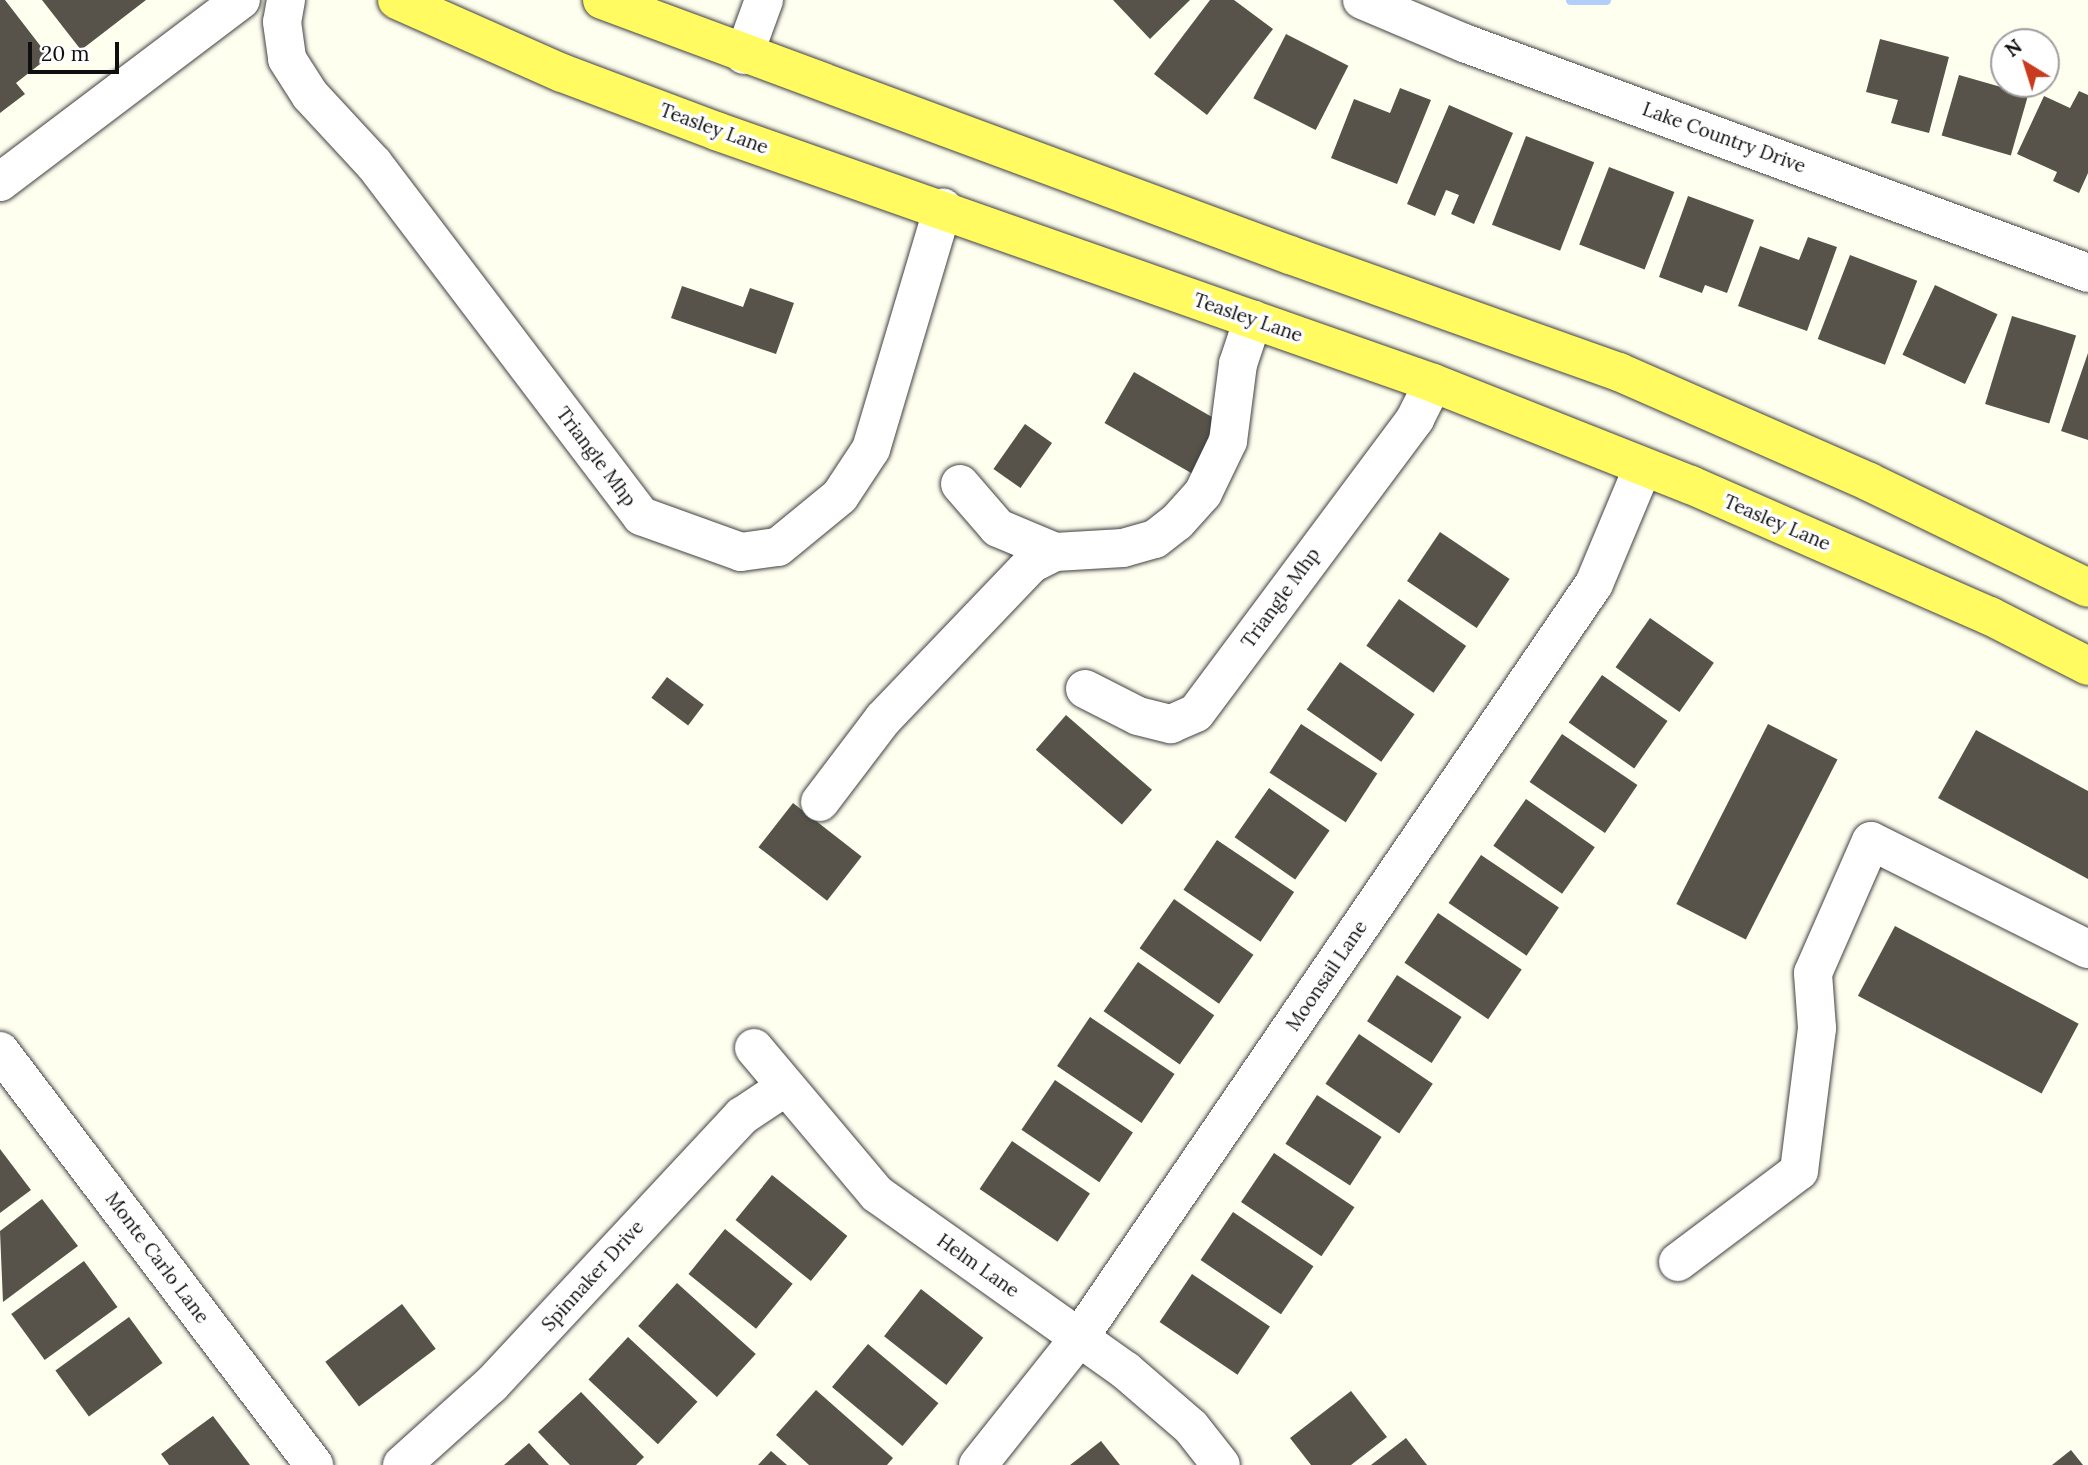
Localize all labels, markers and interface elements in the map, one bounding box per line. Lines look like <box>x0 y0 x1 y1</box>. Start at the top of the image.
scale bar <box>32 28 122 72</box>
north arrow <box>1990 28 2060 98</box>
text: N <box>2000 34 2026 62</box>
text: 20 m <box>41 40 90 67</box>
street label: Lake Country Drive <box>1639 98 1809 178</box>
street label: Teasley Lane <box>657 99 771 159</box>
street label: Teasley Lane <box>1191 289 1305 347</box>
street label: Triangle Mhp <box>551 403 641 511</box>
street label: Teasley Lane <box>1720 490 1834 556</box>
street label: Triangle Mhp <box>1237 543 1325 653</box>
street label: Moonsail Lane <box>1282 916 1372 1036</box>
street label: Monte Carlo Lane <box>100 1188 214 1328</box>
street label: Spinnaker Drive <box>537 1216 649 1336</box>
street label: Helm Lane <box>933 1229 1023 1303</box>

